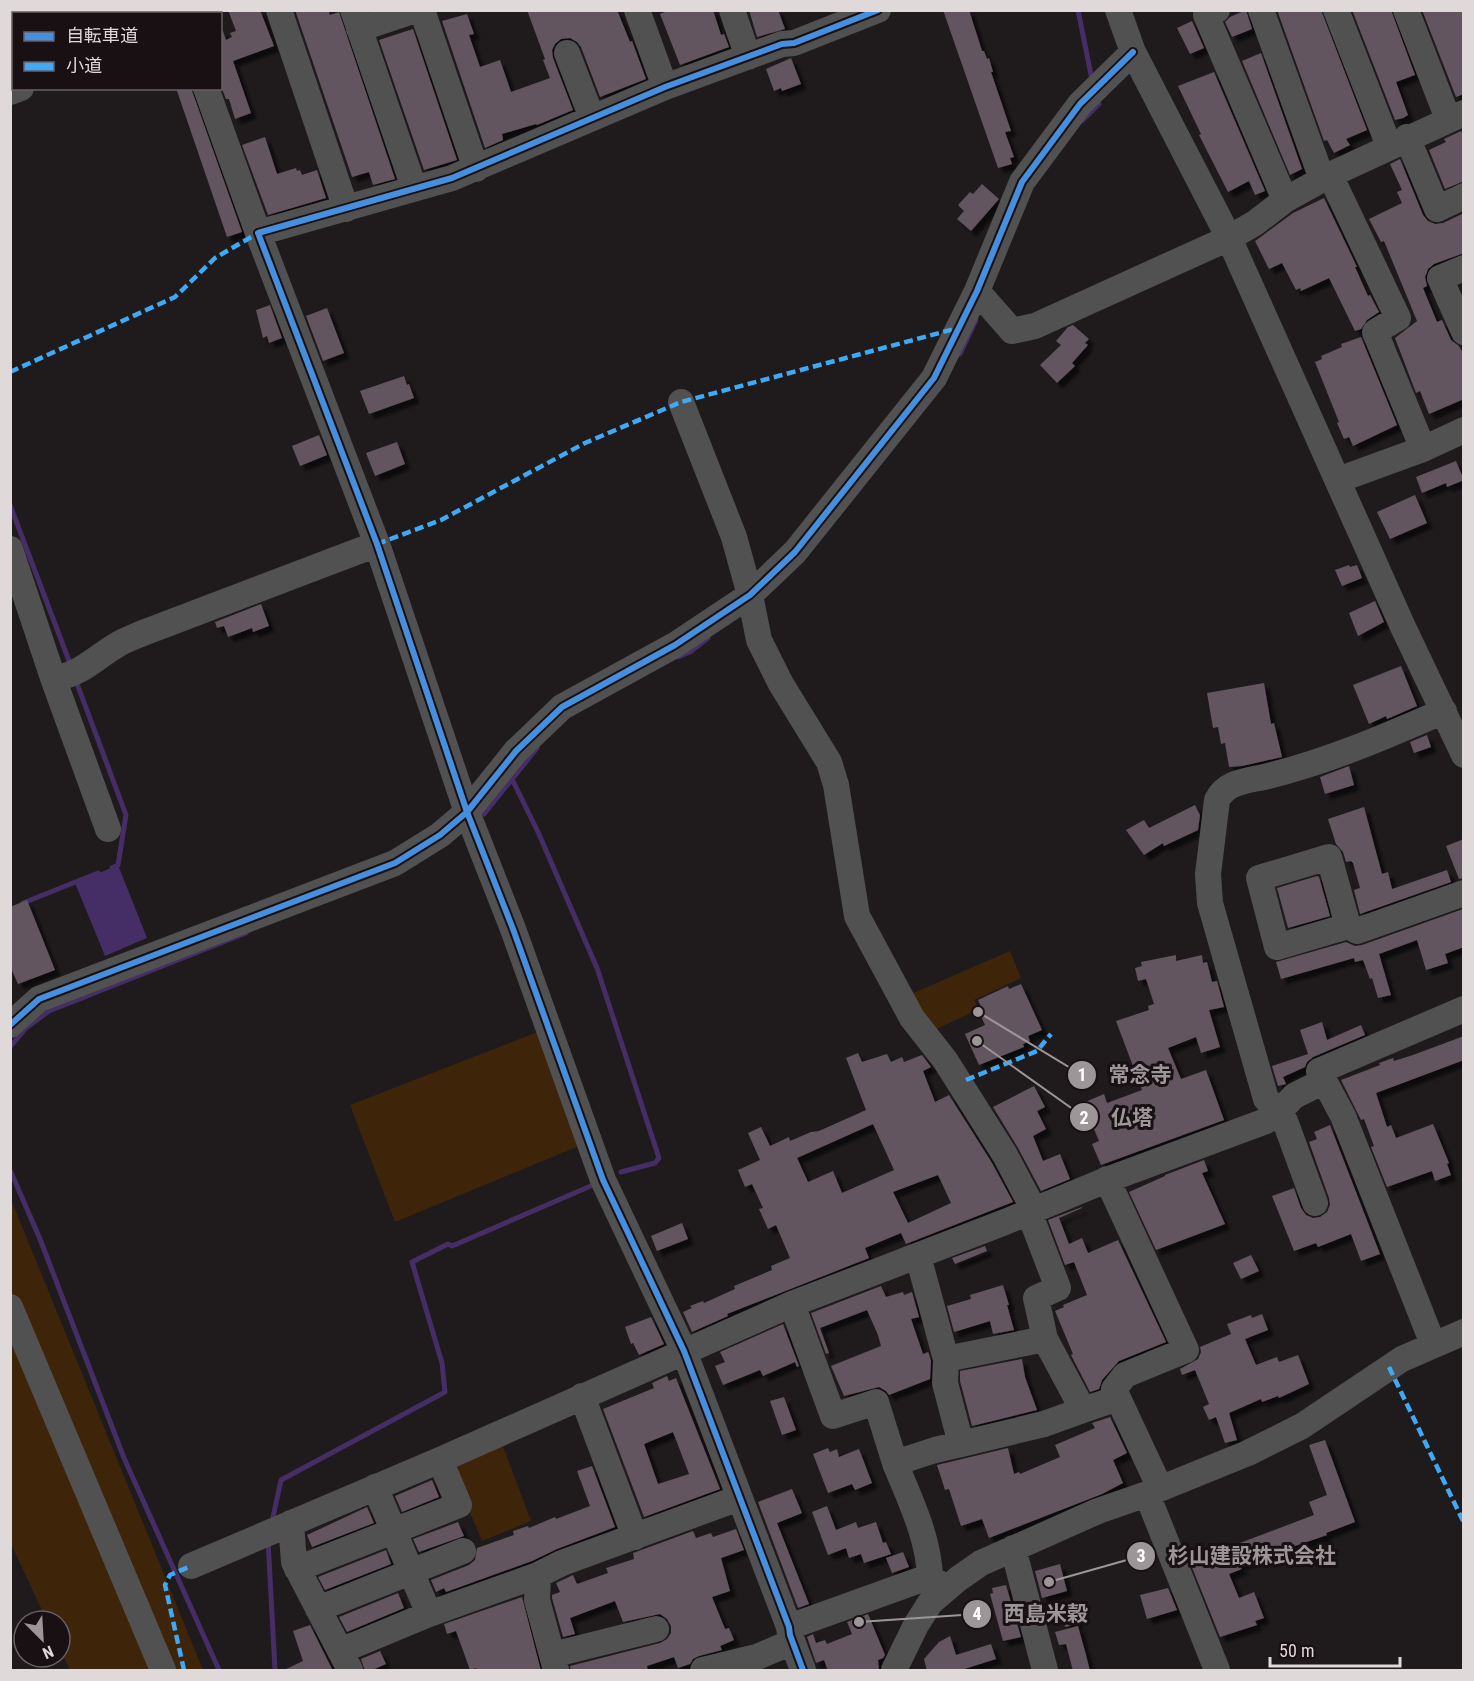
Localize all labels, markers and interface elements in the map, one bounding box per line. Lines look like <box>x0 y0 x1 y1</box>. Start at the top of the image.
legend <box>12 12 222 90</box>
text: 自転車道 <box>66 25 138 46</box>
text: 小道 <box>66 55 102 76</box>
callout: 常念寺 <box>1067 1055 1184 1094</box>
text: 常念寺 <box>1109 1063 1172 1087</box>
text: 1 <box>1077 1064 1087 1085</box>
callout: 仏塔 <box>1069 1098 1165 1137</box>
text: 仏塔 <box>1111 1106 1153 1130</box>
text: 2 <box>1079 1107 1089 1128</box>
callout: 杉山建設株式会社 <box>1126 1536 1348 1575</box>
text: 杉山建設株式会社 <box>1168 1544 1336 1568</box>
text: 3 <box>1136 1545 1146 1566</box>
callout: 西島米穀 <box>962 1594 1100 1633</box>
text: 西島米穀 <box>1004 1602 1088 1626</box>
text: 4 <box>972 1603 982 1624</box>
north arrow <box>12 1609 72 1669</box>
scale bar <box>1270 1630 1400 1668</box>
text: 50 m <box>1279 1640 1314 1661</box>
text: N <box>40 1642 56 1663</box>

